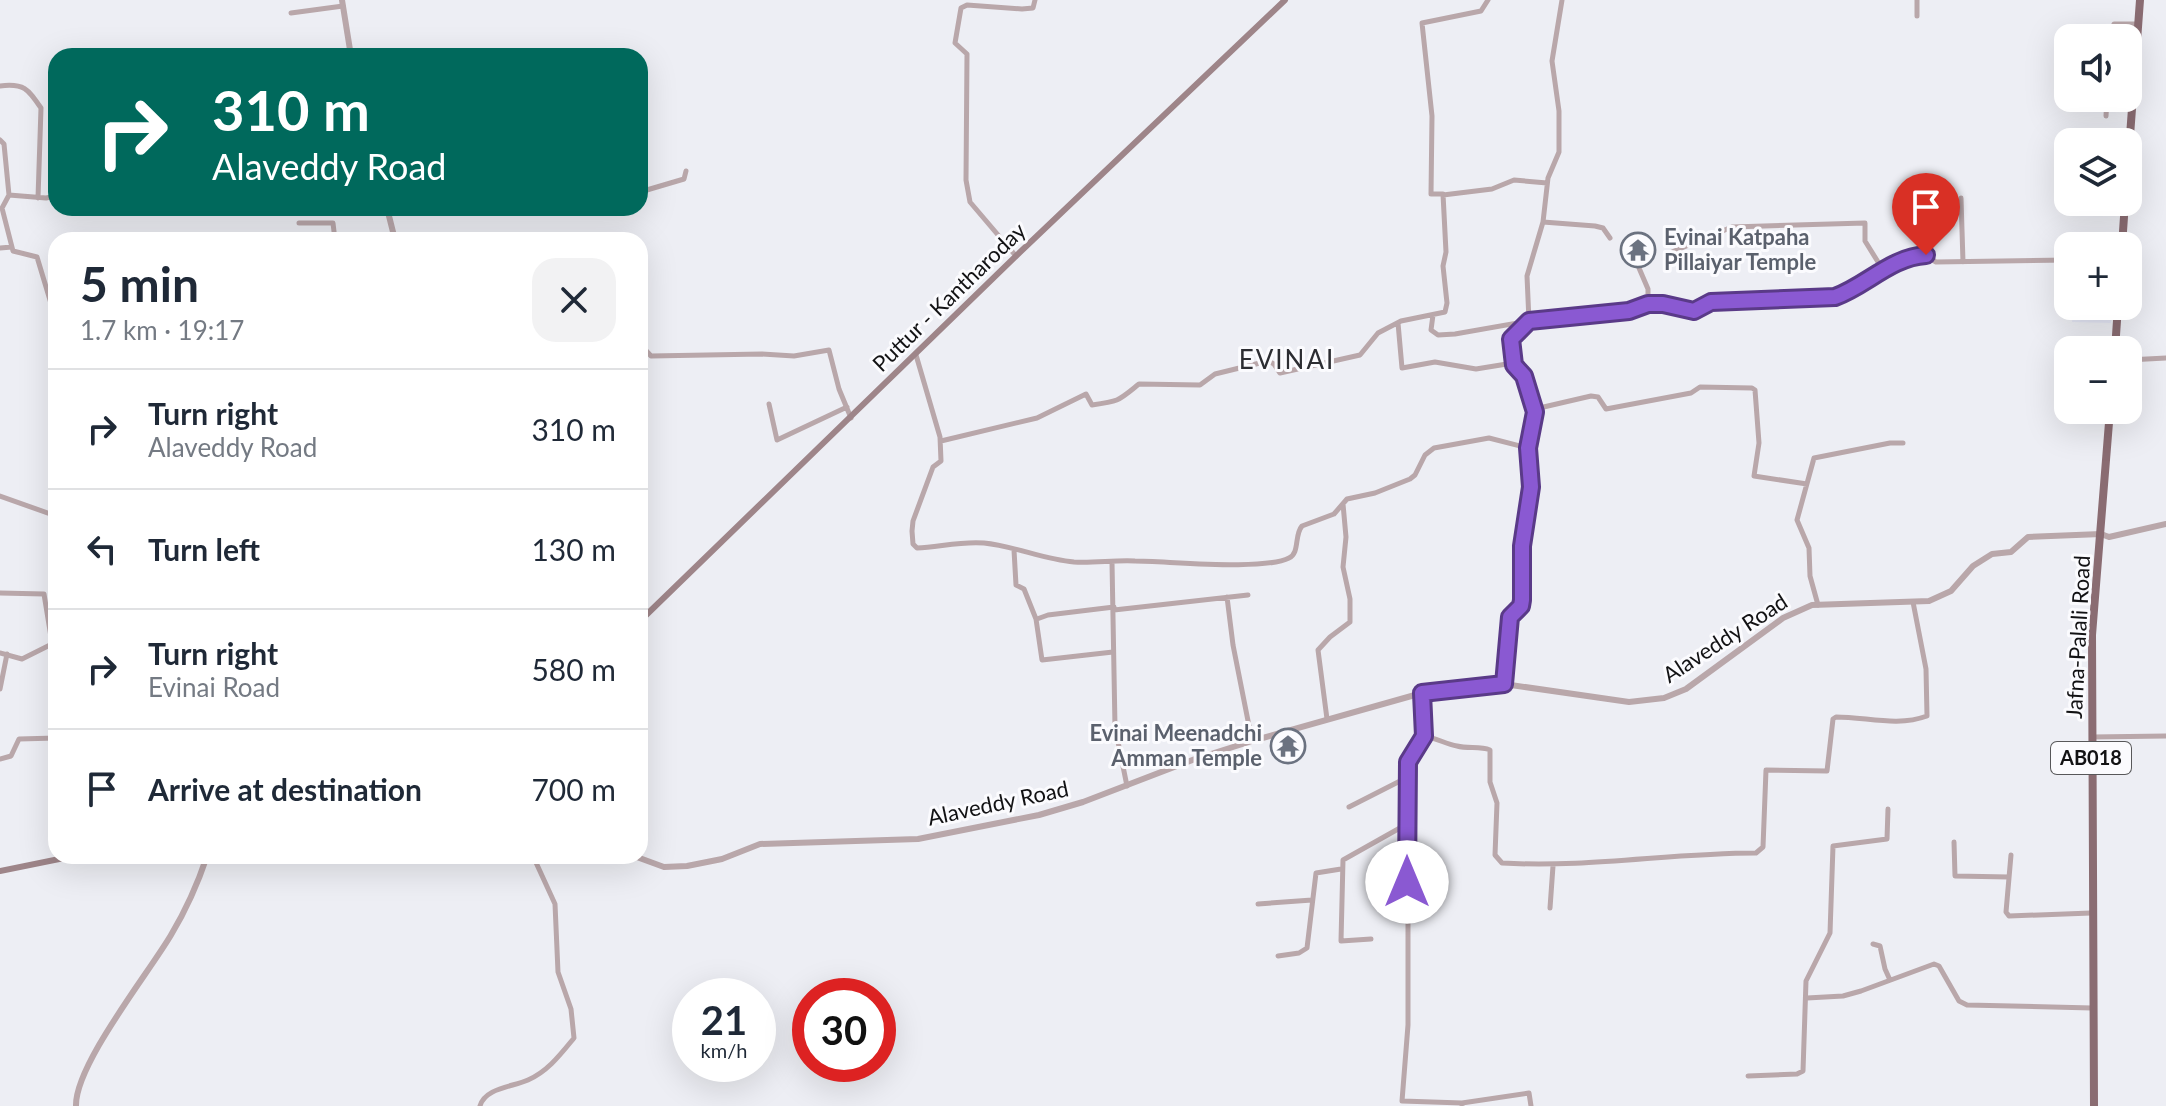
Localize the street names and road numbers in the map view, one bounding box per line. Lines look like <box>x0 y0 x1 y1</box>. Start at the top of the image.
street label: Puttur - Kantharoday <box>866 216 1031 377</box>
street label: Jafna-Palali Road <box>2060 555 2095 719</box>
street label: Alaveddy Road <box>1657 587 1792 688</box>
road number: AB018 <box>2051 742 2131 774</box>
street label: Alaveddy Road <box>925 774 1071 831</box>

